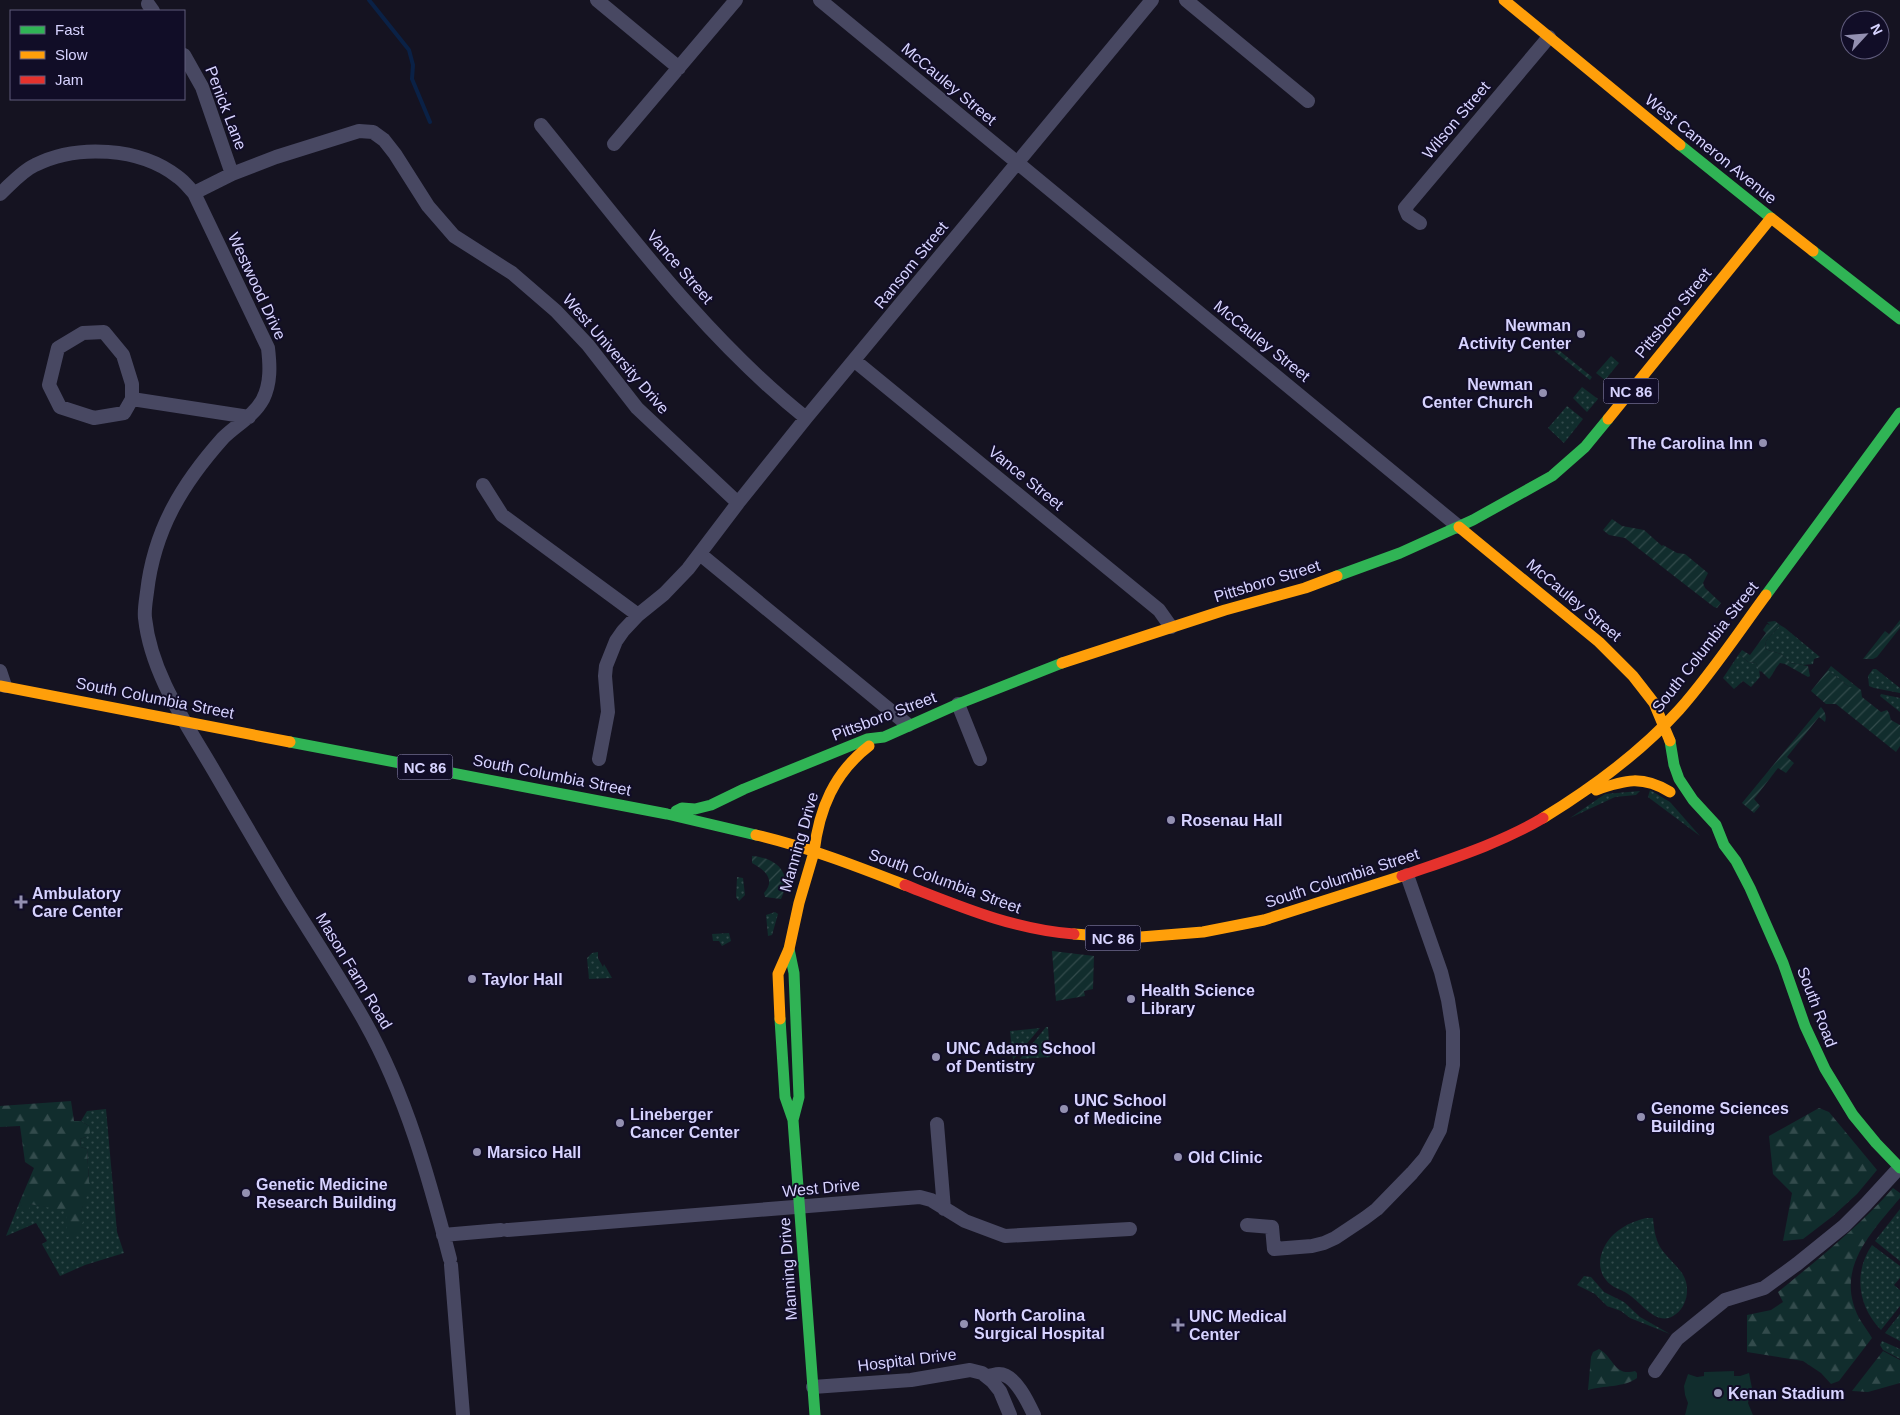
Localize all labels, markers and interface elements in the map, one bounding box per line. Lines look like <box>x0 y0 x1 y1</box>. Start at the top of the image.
legend <box>10 10 185 100</box>
north arrow <box>1840 10 1890 60</box>
text: Fast <box>55 21 85 38</box>
text: N <box>1867 21 1886 37</box>
street label: McCauley Street <box>898 39 1000 129</box>
text: Slow <box>55 46 88 63</box>
street label: Penick Lane <box>202 64 250 152</box>
text: Jam <box>55 71 83 88</box>
street label: Wilson Street <box>1419 78 1493 162</box>
street label: West Cameron Avenue <box>1642 91 1780 207</box>
street label: Ransom Street <box>871 218 952 312</box>
street label: Vance Street <box>644 227 717 307</box>
street label: Westwood Drive <box>225 230 289 342</box>
street label: Pittsboro Street <box>1632 264 1715 361</box>
street label: West University Drive <box>560 291 673 417</box>
street label: McCauley Street <box>1211 297 1314 385</box>
place label: Newman Activity Center <box>1458 317 1571 352</box>
marker: Newman Activity Center <box>1575 328 1587 340</box>
place label: Newman Center Church <box>1422 376 1533 411</box>
road number: NC 86 <box>1604 378 1658 404</box>
marker: Newman Center Church <box>1537 387 1549 399</box>
place label: The Carolina Inn <box>1628 435 1753 452</box>
marker: The Carolina Inn <box>1757 437 1769 449</box>
street label: Vance Street <box>985 443 1067 514</box>
street label: McCauley Street <box>1523 555 1625 645</box>
street label: Pittsboro Street <box>1212 557 1323 605</box>
street label: South Columbia Street <box>1649 578 1762 716</box>
street label: South Columbia Street <box>74 674 236 722</box>
street label: Pittsboro Street <box>829 688 939 744</box>
street label: South Columbia Street <box>471 751 633 799</box>
road number: NC 86 <box>398 754 452 780</box>
street label: Manning Drive <box>777 790 821 894</box>
place label: Rosenau Hall <box>1181 812 1282 829</box>
marker: Rosenau Hall <box>1165 814 1177 826</box>
street label: South Columbia Street <box>866 845 1024 917</box>
street label: South Columbia Street <box>1263 845 1422 911</box>
place label: Ambulatory Care Center <box>32 885 123 920</box>
marker: Ambulatory Care Center <box>14 895 28 909</box>
street label: Mason Farm Road <box>313 910 395 1032</box>
road number: NC 86 <box>1086 926 1140 950</box>
street label: South Road <box>1794 965 1840 1049</box>
place label: Taylor Hall <box>482 971 563 988</box>
marker: Taylor Hall <box>466 973 478 985</box>
place label: Health Science Library <box>1141 982 1255 1017</box>
marker: Health Science Library <box>1125 993 1137 1005</box>
place label: UNC Adams School of Dentistry <box>946 1040 1096 1075</box>
marker: UNC Adams School of Dentistry <box>930 1051 942 1063</box>
place label: UNC School of Medicine <box>1074 1092 1166 1127</box>
place label: Genome Sciences Building <box>1651 1100 1789 1135</box>
marker: UNC School of Medicine <box>1058 1103 1070 1115</box>
place label: Lineberger Cancer Center <box>630 1106 739 1141</box>
marker: Genome Sciences Building <box>1635 1111 1647 1123</box>
marker: Lineberger Cancer Center <box>614 1117 626 1129</box>
place label: Marsico Hall <box>487 1144 581 1161</box>
marker: Marsico Hall <box>471 1146 483 1158</box>
place label: Old Clinic <box>1188 1149 1263 1166</box>
marker: Old Clinic <box>1172 1151 1184 1163</box>
place label: Genetic Medicine Research Building <box>256 1176 396 1211</box>
street label: West Drive <box>781 1176 861 1200</box>
marker: Genetic Medicine Research Building <box>240 1187 252 1199</box>
street label: Manning Drive <box>776 1217 800 1321</box>
place label: North Carolina Surgical Hospital <box>974 1307 1105 1342</box>
place label: UNC Medical Center <box>1189 1308 1287 1343</box>
marker: North Carolina Surgical Hospital <box>958 1318 970 1330</box>
marker: UNC Medical Center <box>1171 1318 1185 1332</box>
street label: Hospital Drive <box>857 1345 958 1375</box>
place label: Kenan Stadium <box>1728 1385 1844 1402</box>
marker: Kenan Stadium <box>1712 1387 1724 1399</box>

